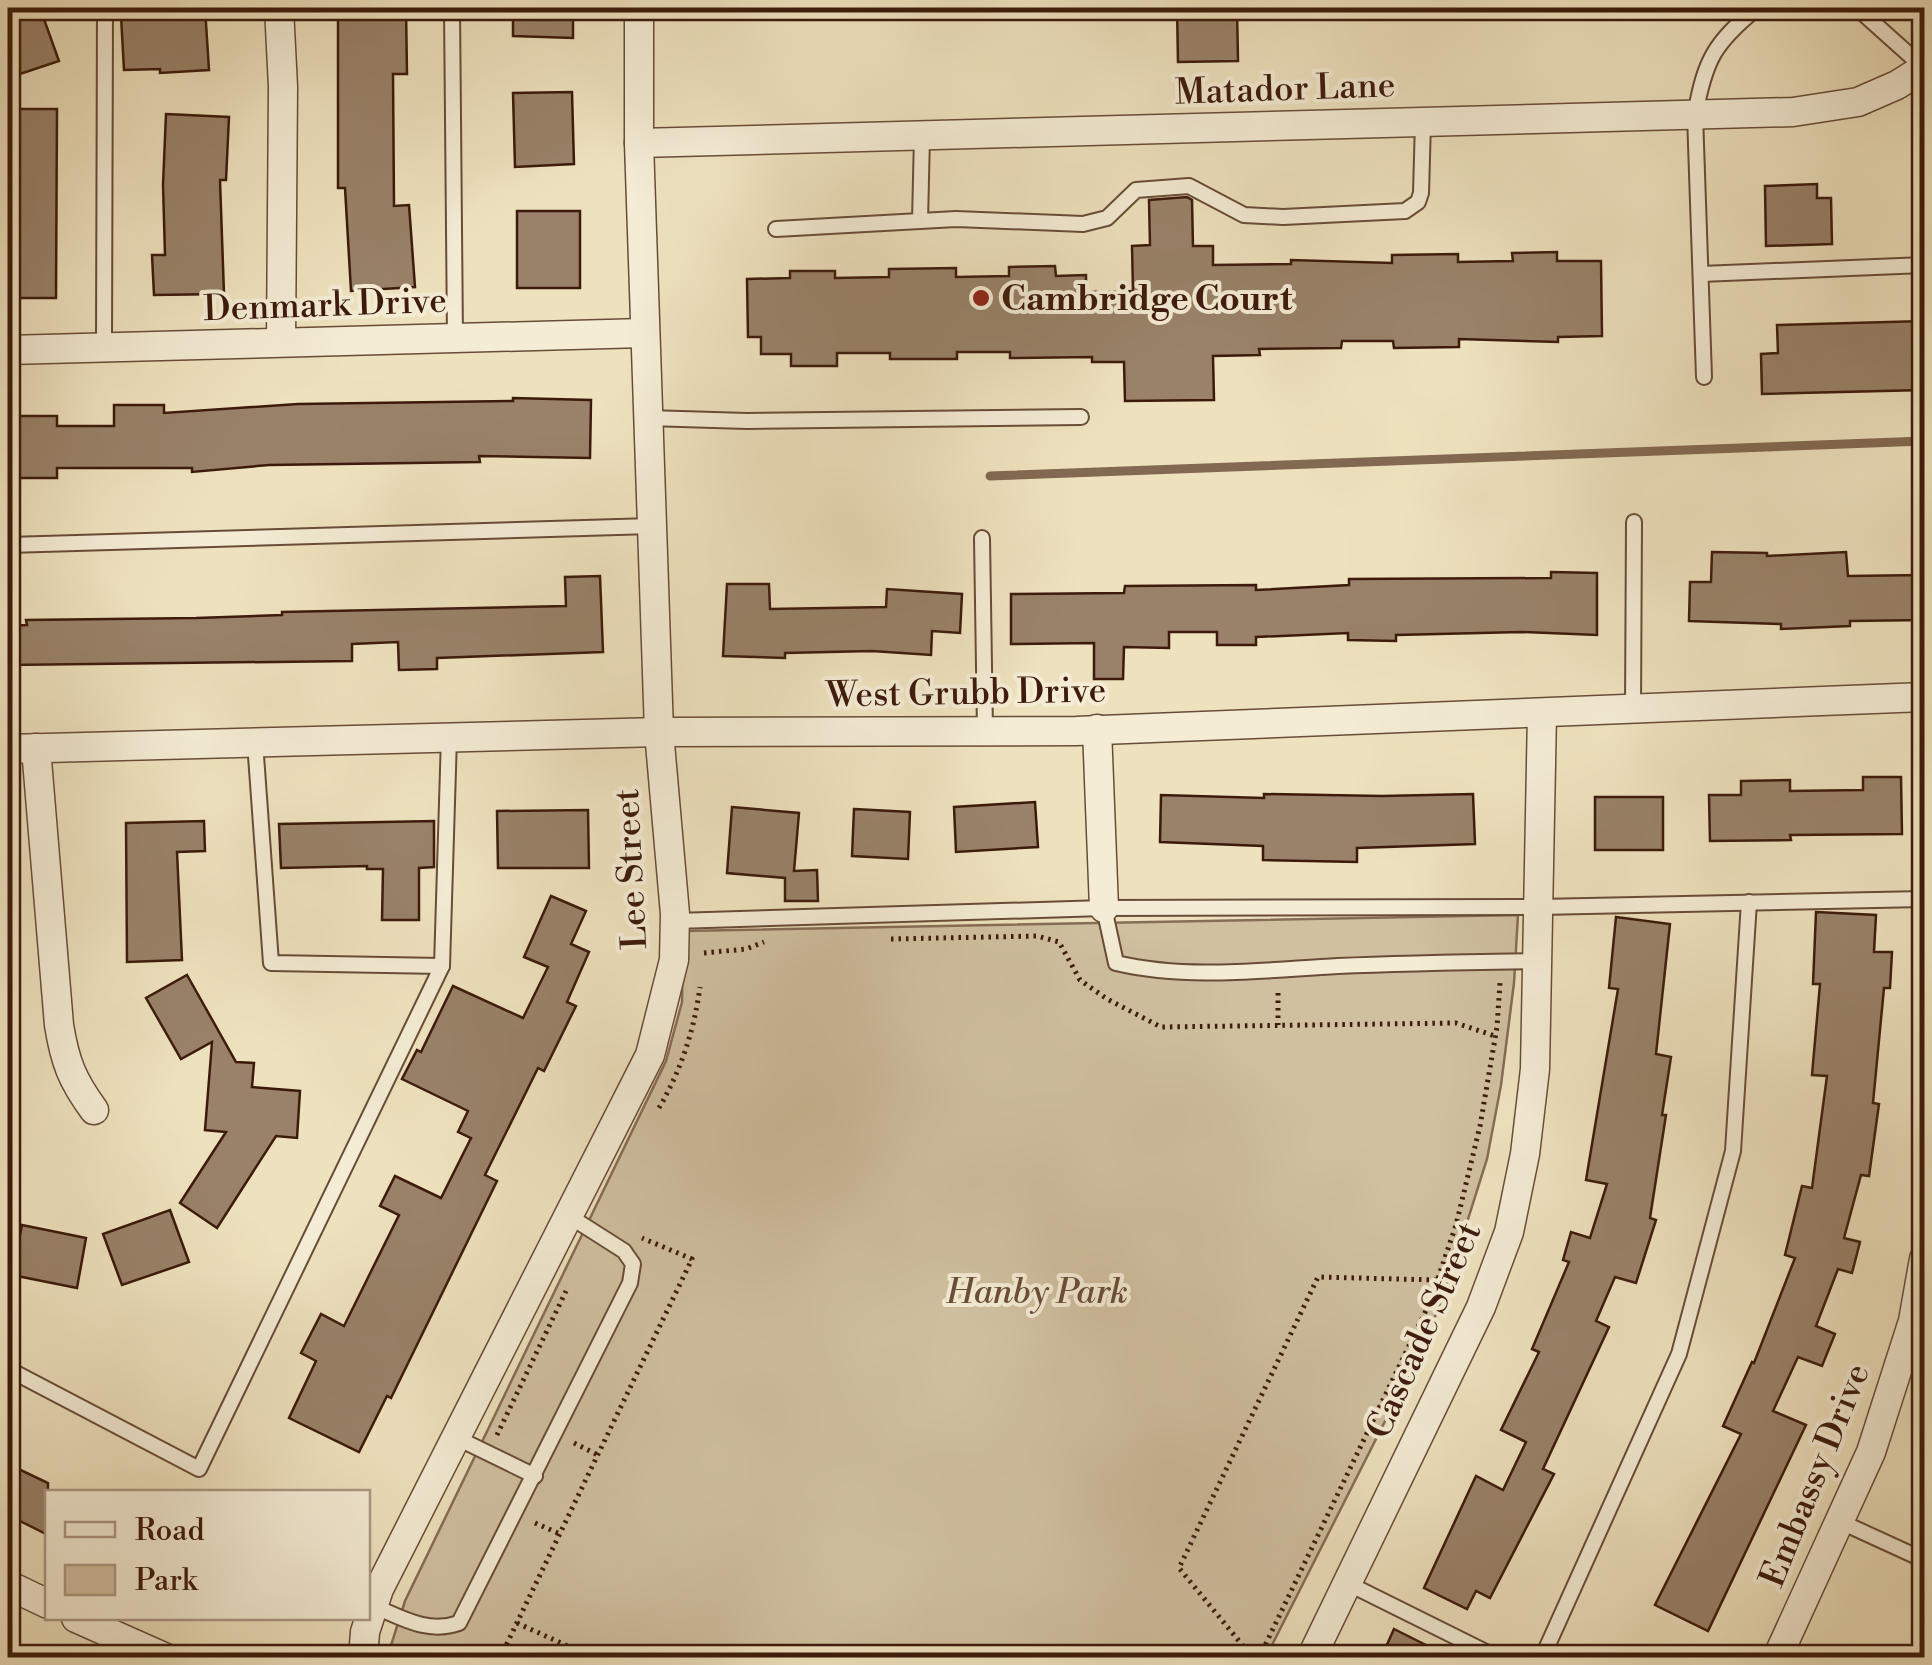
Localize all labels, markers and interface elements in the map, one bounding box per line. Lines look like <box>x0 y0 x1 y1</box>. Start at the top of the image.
street label: Matador Lane <box>1174 64 1396 115</box>
place label: Cambridge Court <box>1001 278 1293 321</box>
street label: Denmark Drive <box>203 280 447 331</box>
marker: Cambridge Court <box>970 287 992 309</box>
street label: West Grubb Drive <box>824 670 1107 717</box>
street label: Lee Street <box>606 788 657 950</box>
street label: Cascade Street <box>1357 1216 1491 1445</box>
park label: Hanby Park <box>945 1271 1128 1314</box>
street label: Embassy Drive <box>1751 1358 1880 1594</box>
legend <box>45 1490 370 1620</box>
text: Road <box>135 1512 205 1550</box>
text: Park <box>135 1562 199 1600</box>

